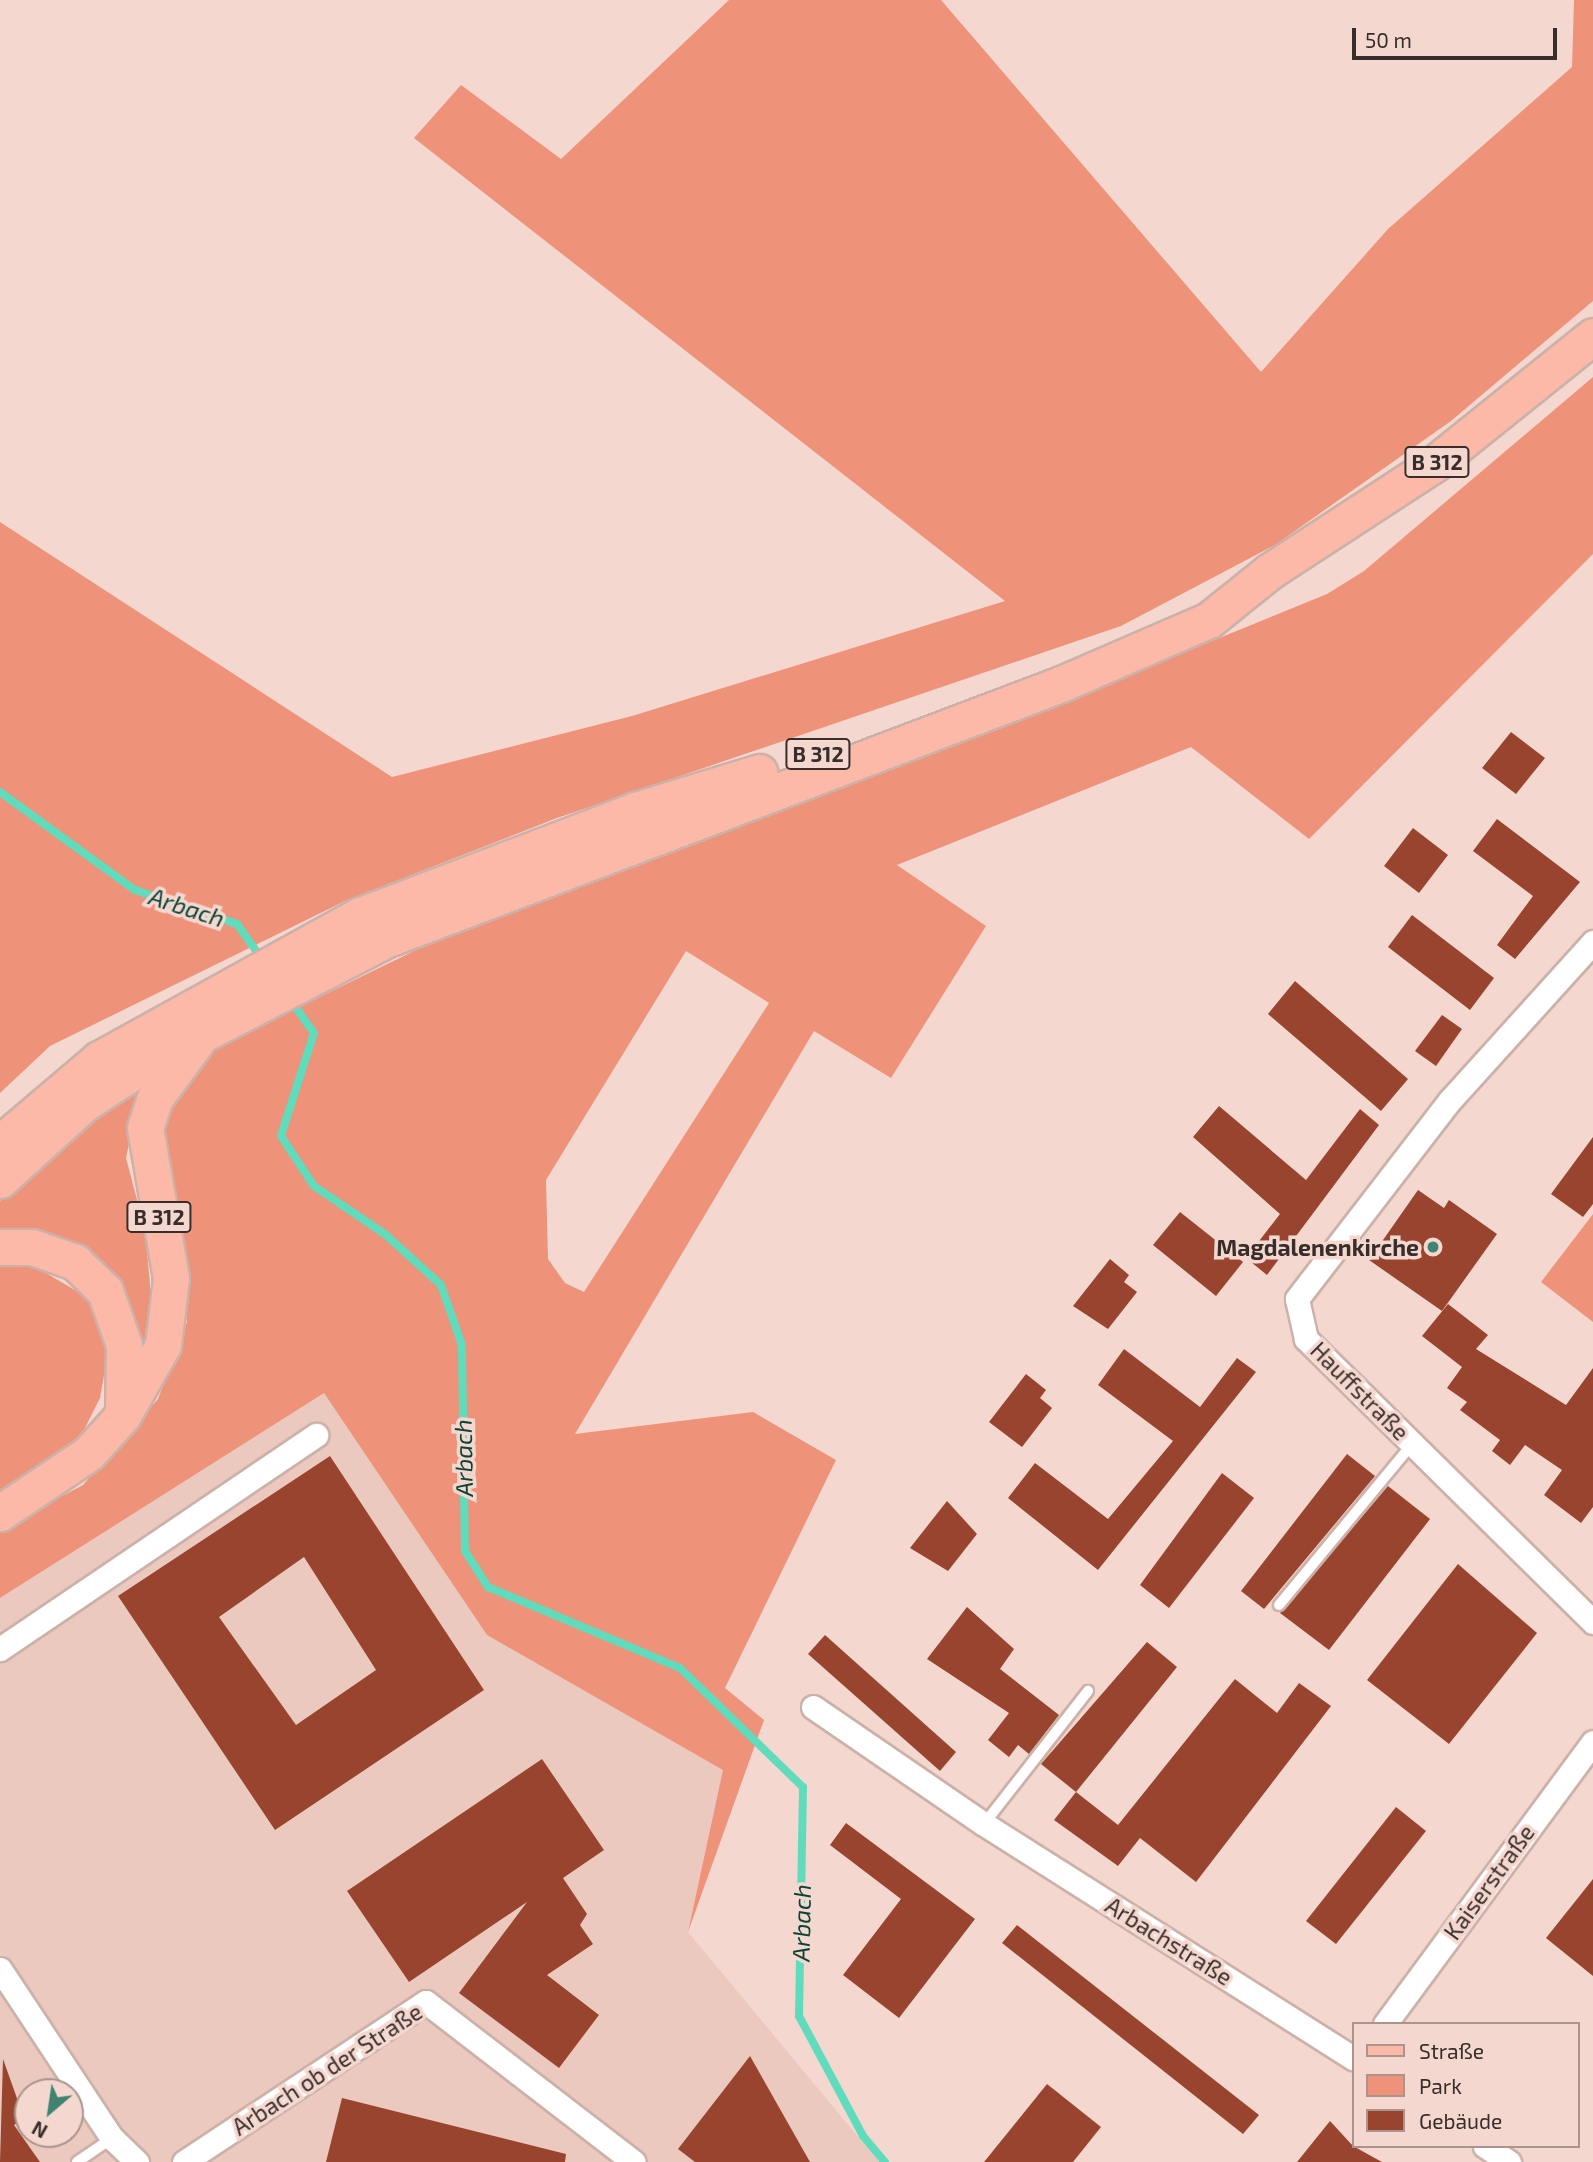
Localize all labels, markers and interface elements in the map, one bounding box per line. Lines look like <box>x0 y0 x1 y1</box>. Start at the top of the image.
scale bar <box>1355 14 1560 58</box>
text: 50 m <box>1365 27 1412 52</box>
road number: B 312 <box>1404 444 1470 480</box>
road number: B 312 <box>785 736 851 772</box>
water label: Arbach <box>146 881 228 933</box>
road number: B 312 <box>126 1200 192 1234</box>
place label: Magdalenenkirche <box>1216 1233 1419 1261</box>
marker: Magdalenenkirche <box>1425 1239 1441 1255</box>
street label: Hauffstraße <box>1305 1336 1415 1446</box>
water label: Arbach <box>448 1419 478 1497</box>
street label: Kaiserstraße <box>1438 1819 1540 1945</box>
water label: Arbach <box>786 1884 816 1962</box>
street label: Arbachstraße <box>1101 1891 1237 1991</box>
street label: Arbach ob der Straße <box>227 1997 427 2141</box>
legend <box>1352 2022 1579 2148</box>
text: Straße <box>1419 2038 1484 2063</box>
text: Park <box>1419 2073 1462 2098</box>
north arrow <box>14 2078 84 2148</box>
text: Gebäude <box>1419 2108 1502 2133</box>
text: N <box>28 2117 51 2143</box>

